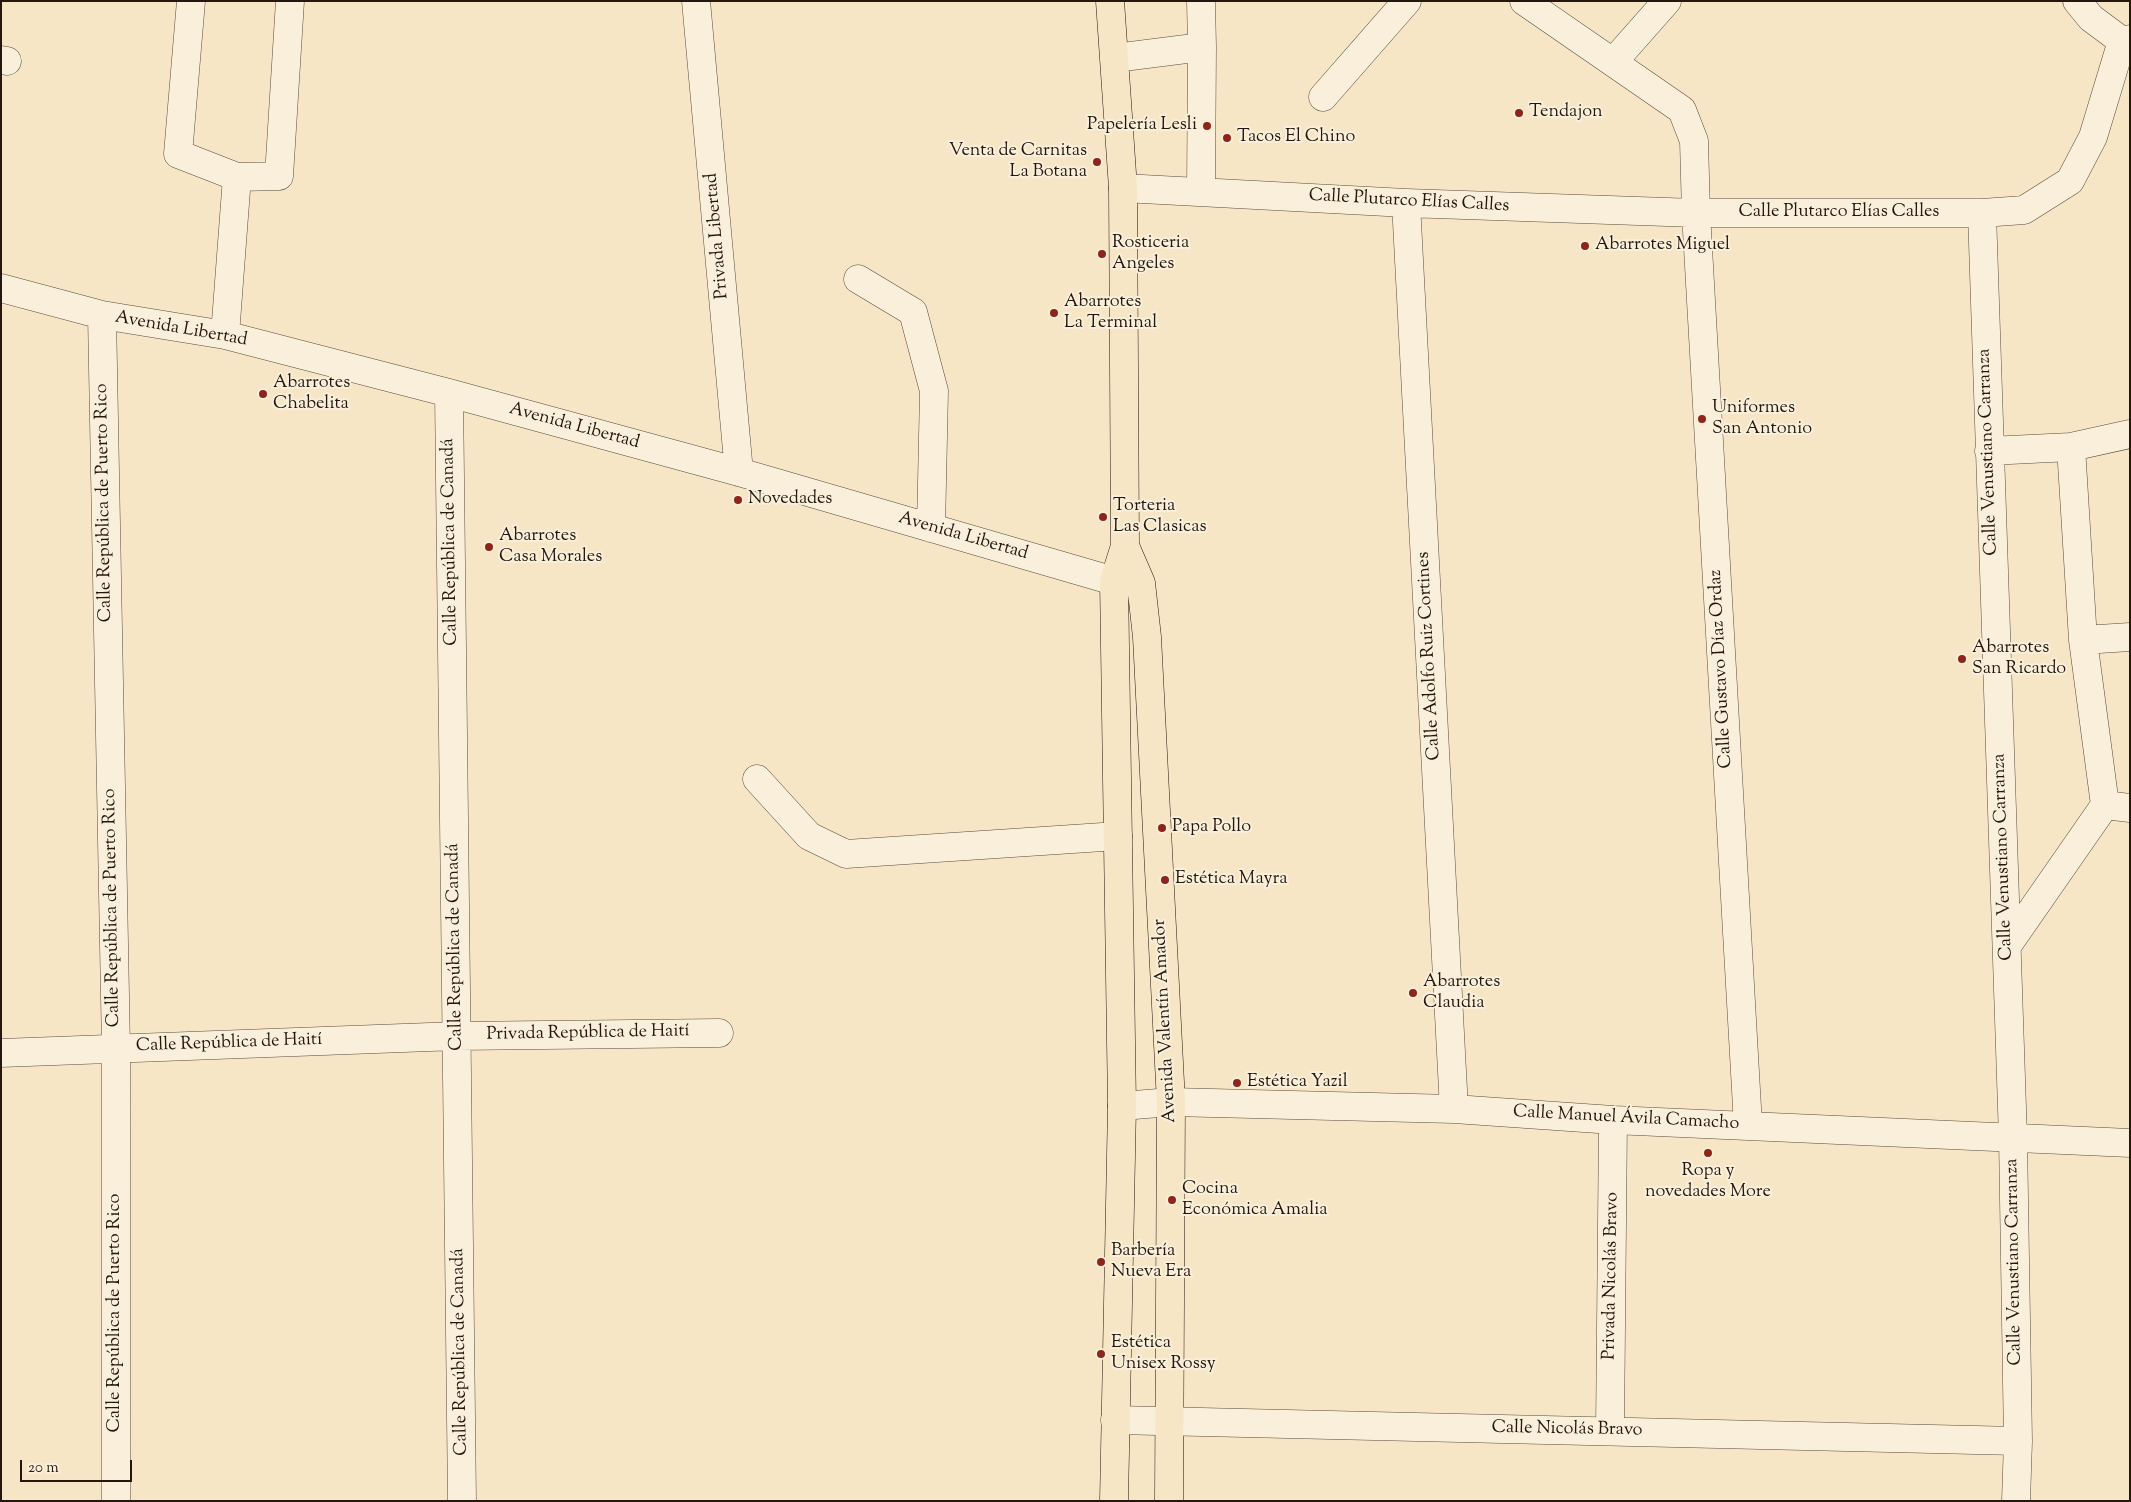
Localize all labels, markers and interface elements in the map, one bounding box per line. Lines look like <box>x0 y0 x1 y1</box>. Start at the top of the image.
place label: Tendajon <box>1529 102 1603 124</box>
marker: Tendajon <box>1513 107 1525 119</box>
place label: Papelería Lesli <box>1087 115 1197 137</box>
marker: Papelería Lesli <box>1201 120 1213 132</box>
place label: Tacos El Chino <box>1237 127 1355 149</box>
marker: Tacos El Chino <box>1221 132 1233 144</box>
place label: Venta de Carnitas La Botana <box>949 141 1087 183</box>
marker: Venta de Carnitas La Botana <box>1091 156 1103 168</box>
street label: Privada Libertad <box>702 172 734 300</box>
street label: Calle Plutarco Elías Calles <box>1308 186 1510 218</box>
street label: Calle Plutarco Elías Calles <box>1739 202 1939 224</box>
place label: Rosticeria Angeles <box>1112 233 1189 276</box>
place label: Abarrotes Miguel <box>1595 235 1730 257</box>
marker: Abarrotes Miguel <box>1579 240 1591 252</box>
marker: Rosticeria Angeles <box>1096 248 1108 260</box>
place label: Abarrotes La Terminal <box>1064 292 1157 334</box>
marker: Abarrotes La Terminal <box>1048 307 1060 319</box>
street label: Avenida Libertad <box>113 308 249 352</box>
street label: Calle Venustiano Carranza <box>1975 348 2003 556</box>
place label: Abarrotes Chabelita <box>273 373 350 416</box>
street label: Calle República de Puerto Rico <box>92 383 118 623</box>
marker: Abarrotes Chabelita <box>257 388 269 400</box>
place label: Uniformes San Antonio <box>1712 398 1812 440</box>
street label: Avenida Libertad <box>506 399 642 455</box>
marker: Uniformes San Antonio <box>1696 413 1708 425</box>
street label: Calle República de Canadá <box>438 438 464 646</box>
place label: Novedades <box>748 489 832 511</box>
marker: Novedades <box>732 494 744 506</box>
place label: Torteria Las Clasicas <box>1113 496 1207 538</box>
street label: Avenida Libertad <box>896 508 1030 566</box>
marker: Torteria Las Clasicas <box>1097 511 1109 523</box>
place label: Abarrotes Casa Morales <box>499 526 602 568</box>
marker: Abarrotes Casa Morales <box>483 541 495 553</box>
street label: Calle Adolfo Ruiz Cortines <box>1414 551 1446 761</box>
street label: Calle Gustavo Díaz Ordaz <box>1706 569 1738 769</box>
place label: Abarrotes San Ricardo <box>1972 638 2066 681</box>
marker: Abarrotes San Ricardo <box>1956 653 1968 665</box>
street label: Calle Venustiano Carranza <box>1990 753 2018 961</box>
street label: Calle República de Puerto Rico <box>100 788 126 1028</box>
place label: Papa Pollo <box>1172 817 1251 839</box>
marker: Papa Pollo <box>1156 822 1168 834</box>
street label: Calle República de Canadá <box>443 843 469 1051</box>
place label: Estética Mayra <box>1175 869 1287 891</box>
marker: Estética Mayra <box>1159 874 1171 886</box>
street label: Avenida Valentín Amador <box>1150 918 1182 1124</box>
place label: Abarrotes Claudia <box>1423 972 1500 1014</box>
marker: Abarrotes Claudia <box>1407 987 1419 999</box>
street label: Privada República de Haití <box>486 1021 690 1047</box>
street label: Calle República de Haití <box>135 1030 323 1058</box>
place label: Estética Yazil <box>1247 1072 1348 1094</box>
marker: Estética Yazil <box>1231 1077 1243 1089</box>
street label: Calle Manuel Ávila Camacho <box>1512 1102 1740 1136</box>
marker: Ropa y novedades More <box>1702 1147 1714 1159</box>
street label: Calle Venustiano Carranza <box>2002 1158 2028 1366</box>
place label: Ropa y novedades More <box>1645 1161 1771 1204</box>
place label: Cocina Económica Amalia <box>1182 1179 1328 1222</box>
street label: Privada Nicolás Bravo <box>1600 1192 1624 1360</box>
street label: Calle República de Puerto Rico <box>105 1194 127 1432</box>
marker: Cocina Económica Amalia <box>1166 1194 1178 1206</box>
place label: Barbería Nueva Era <box>1111 1241 1191 1284</box>
street label: Calle República de Canadá <box>448 1248 474 1456</box>
marker: Barbería Nueva Era <box>1095 1256 1107 1268</box>
place label: Estética Unisex Rossy <box>1111 1333 1216 1376</box>
marker: Estética Unisex Rossy <box>1095 1348 1107 1360</box>
street label: Calle Nicolás Bravo <box>1491 1418 1643 1442</box>
scale bar <box>22 1450 135 1482</box>
text: 20 m <box>28 1458 59 1479</box>

